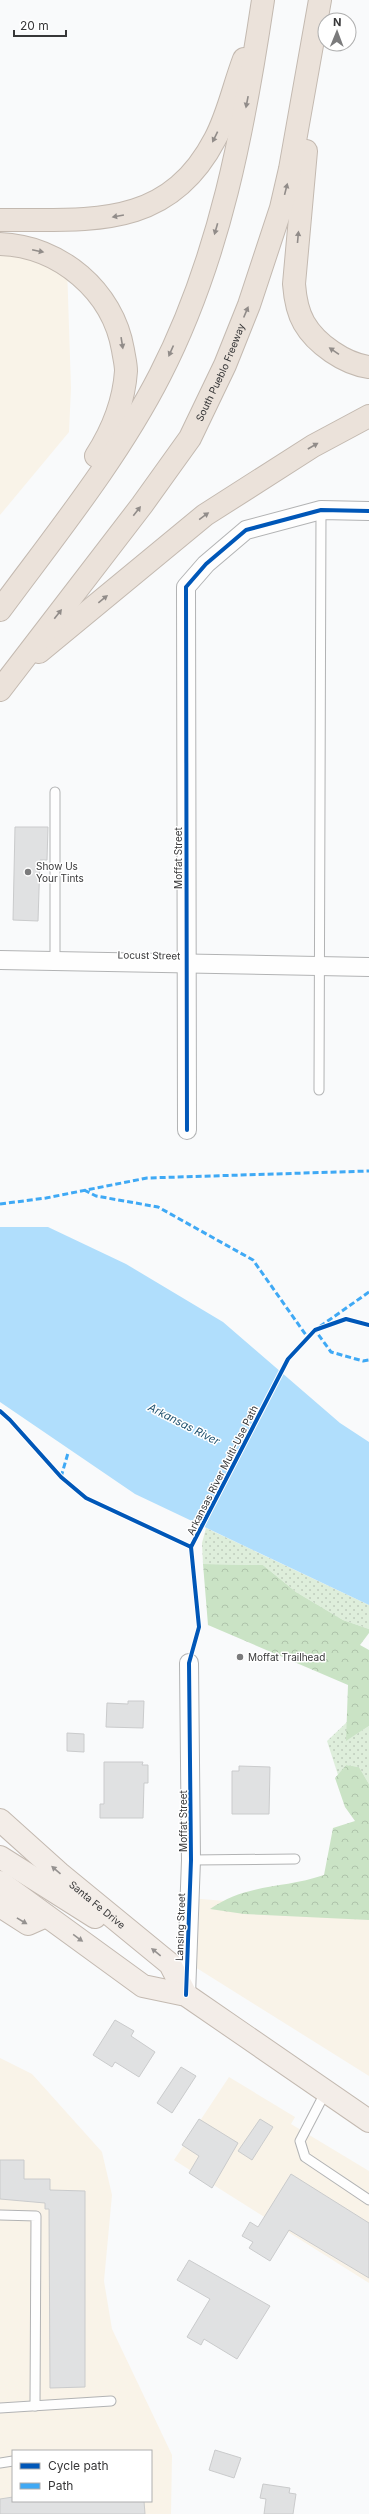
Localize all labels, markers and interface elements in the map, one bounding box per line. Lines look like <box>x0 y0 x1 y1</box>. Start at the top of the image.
scale bar <box>14 12 66 38</box>
north arrow <box>317 12 357 52</box>
text: N <box>333 15 341 29</box>
text: 20 m <box>20 18 49 33</box>
one-way arrow <box>243 96 249 109</box>
one-way arrow <box>212 132 218 143</box>
one-way arrow <box>283 182 289 195</box>
one-way arrow <box>112 213 124 219</box>
one-way arrow <box>213 223 219 235</box>
one-way arrow <box>295 231 301 243</box>
one-way arrow <box>32 249 44 255</box>
one-way arrow <box>244 306 250 318</box>
street label: South Pueblo Freeway <box>193 321 247 423</box>
one-way arrow <box>119 337 125 349</box>
one-way arrow <box>168 345 174 356</box>
one-way arrow <box>329 347 339 355</box>
one-way arrow <box>307 443 319 450</box>
one-way arrow <box>133 506 141 517</box>
one-way arrow <box>198 512 209 520</box>
one-way arrow <box>98 595 109 603</box>
one-way arrow <box>53 609 62 620</box>
street label: Moffat Street <box>172 826 184 889</box>
place label: Show Us Your Tints <box>36 860 84 884</box>
marker: Show Us Your Tints <box>23 867 33 877</box>
street label: Locust Street <box>117 948 181 962</box>
water label: Arkansas River <box>145 1399 223 1448</box>
street label: Arkansas River Multi-Use Path <box>184 1403 260 1537</box>
place label: Moffat Trailhead <box>248 1651 325 1663</box>
marker: Moffat Trailhead <box>235 1652 245 1662</box>
street label: Moffat Street <box>177 1789 189 1852</box>
one-way arrow <box>50 1865 61 1874</box>
street label: Santa Fe Drive <box>67 1878 128 1931</box>
street label: Lansing Street <box>173 1892 187 1961</box>
one-way arrow <box>16 1917 28 1924</box>
one-way arrow <box>72 1934 83 1942</box>
one-way arrow <box>150 1948 161 1957</box>
legend <box>12 2450 152 2502</box>
text: Cycle path <box>48 2458 109 2473</box>
text: Path <box>48 2478 73 2493</box>

